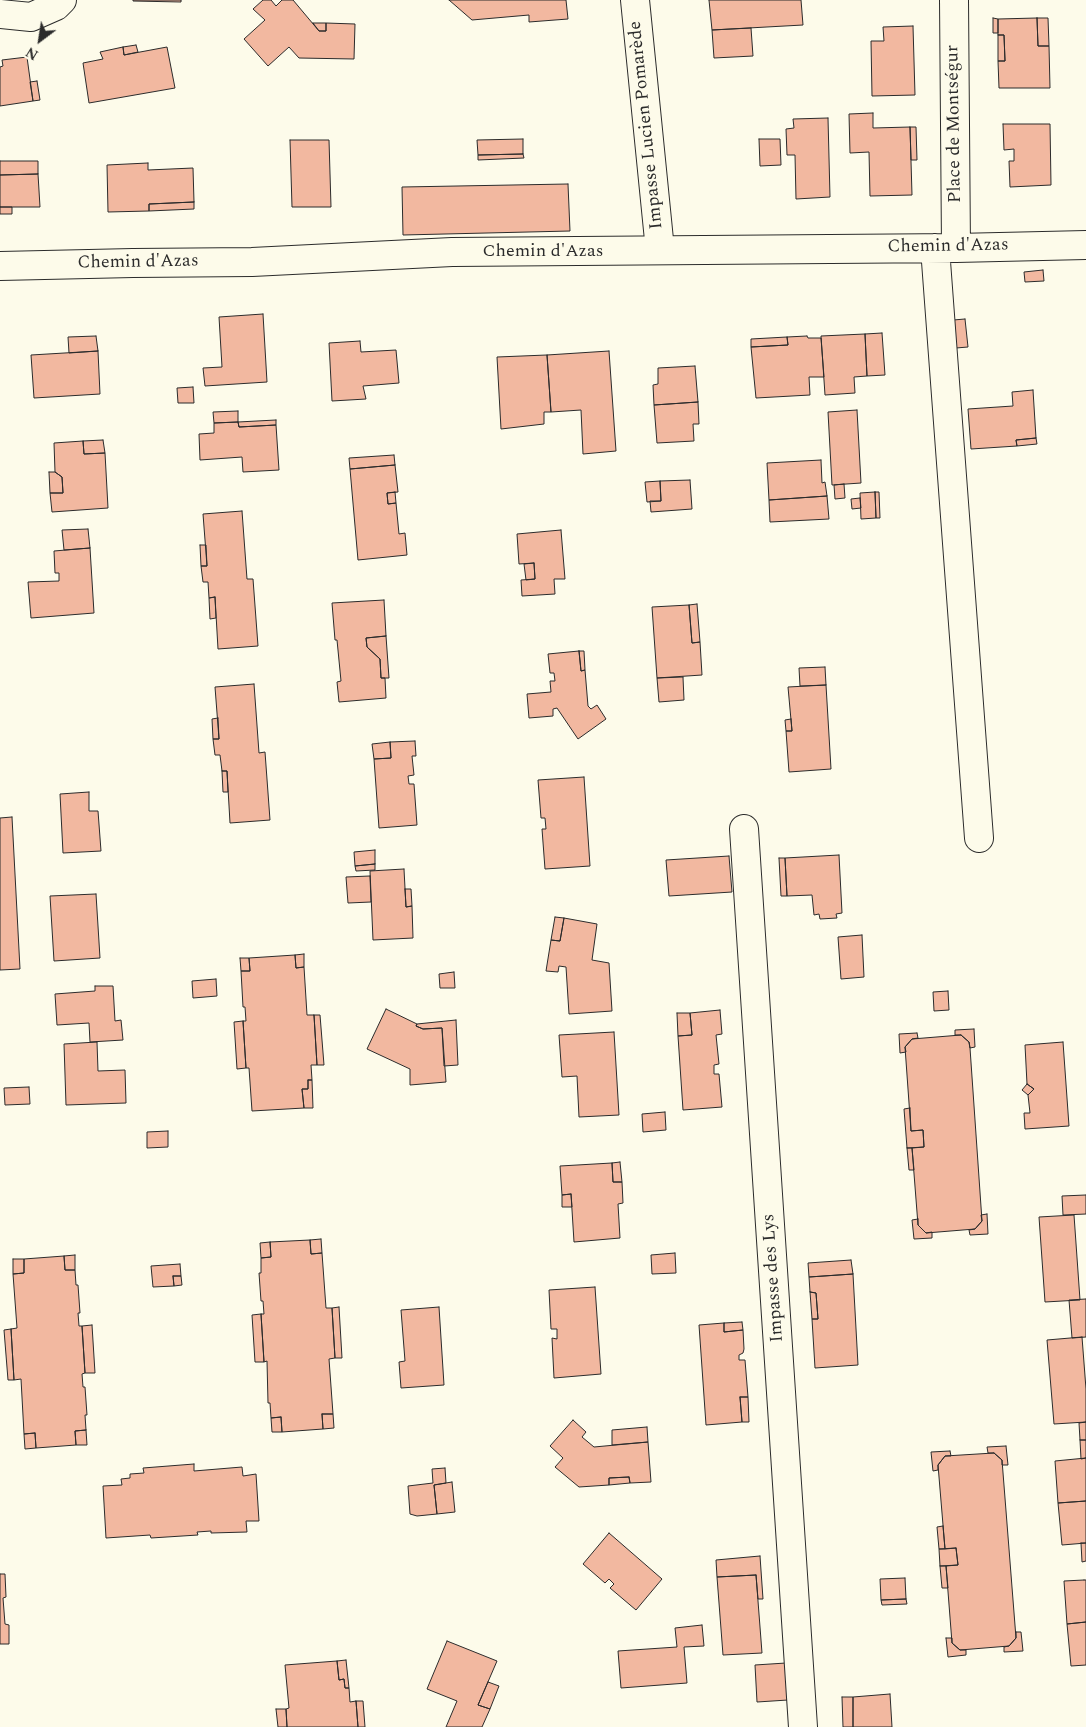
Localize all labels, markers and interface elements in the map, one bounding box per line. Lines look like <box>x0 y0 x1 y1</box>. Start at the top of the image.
north arrow <box>15 15 65 65</box>
street label: Impasse Lucien Pomarède <box>625 20 669 230</box>
text: N <box>22 41 42 65</box>
street label: Place de Montségur <box>943 45 967 203</box>
street label: Chemin d'Azas <box>887 235 1009 259</box>
street label: Chemin d'Azas <box>482 241 604 263</box>
street label: Chemin d'Azas <box>77 251 199 275</box>
street label: Impasse des Lys <box>759 1213 789 1343</box>

